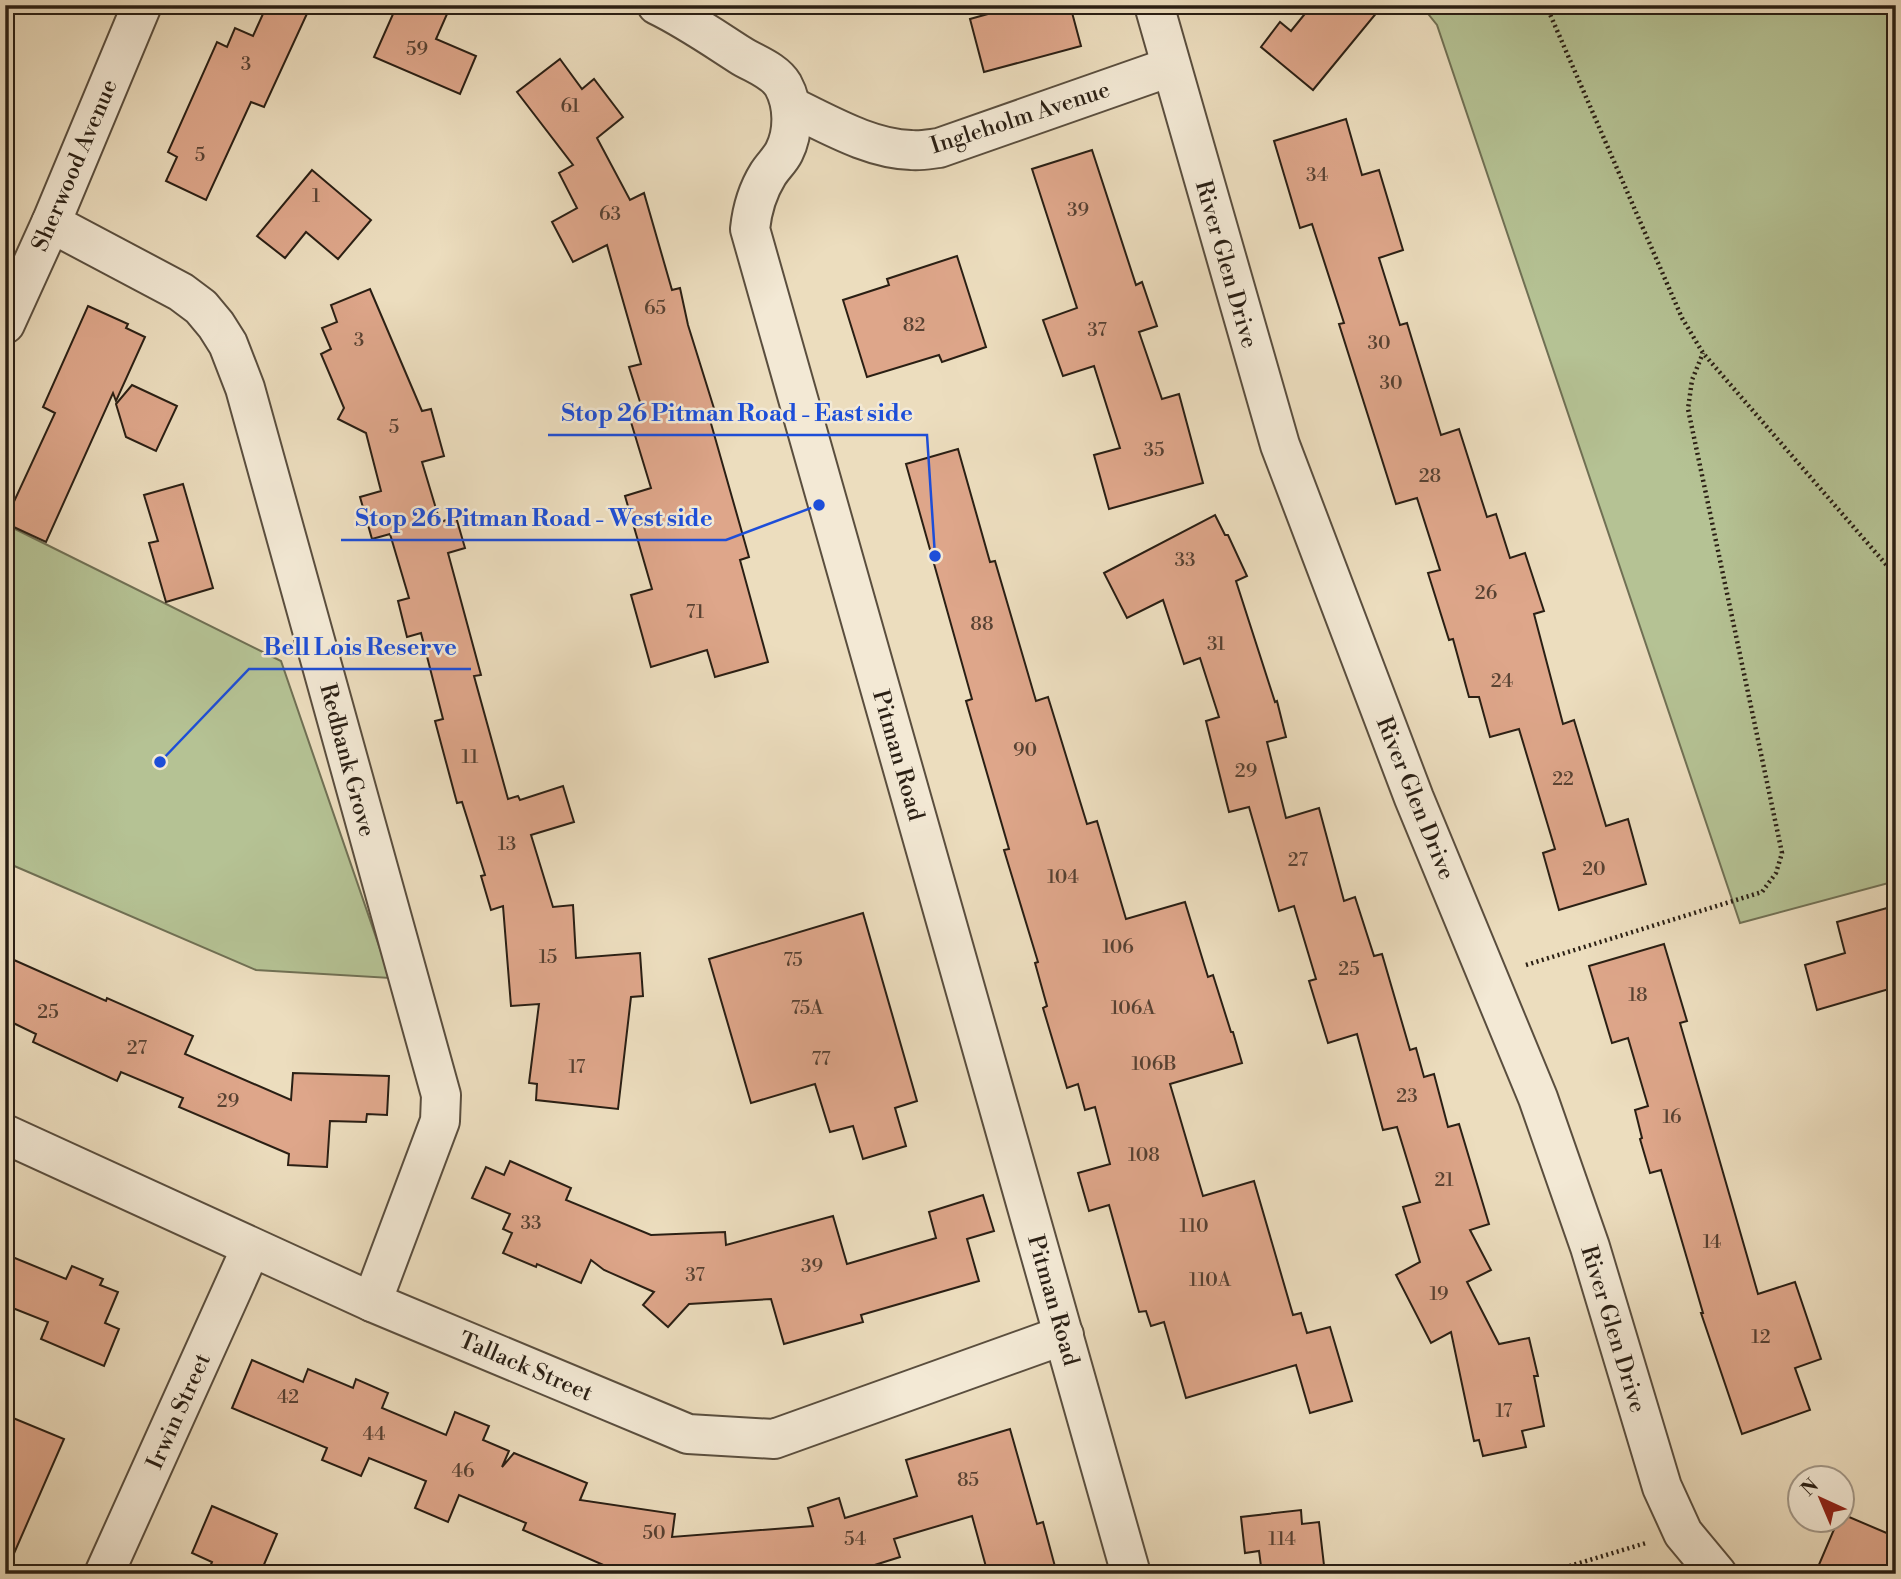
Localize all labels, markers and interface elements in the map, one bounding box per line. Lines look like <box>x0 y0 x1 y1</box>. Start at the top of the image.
house number: 59 <box>406 37 428 61</box>
house number: 3 <box>241 52 251 76</box>
street label: Sherwood Avenue <box>26 75 124 256</box>
street label: Ingleholm Avenue <box>927 76 1114 160</box>
house number: 61 <box>560 94 580 118</box>
house number: 5 <box>195 143 205 167</box>
house number: 34 <box>1306 163 1328 187</box>
street label: River Glen Drive <box>1189 177 1263 351</box>
house number: 1 <box>312 184 320 208</box>
house number: 39 <box>1067 198 1089 222</box>
house number: 63 <box>599 202 621 226</box>
house number: 65 <box>644 296 666 320</box>
house number: 82 <box>903 313 925 337</box>
house number: 37 <box>1087 318 1107 342</box>
house number: 3 <box>354 328 364 352</box>
house number: 30 <box>1367 331 1391 355</box>
house number: 30 <box>1379 371 1403 395</box>
callout: Stop 26 Pitman Road - East side <box>548 390 927 435</box>
text: Stop 26 Pitman Road - East side <box>561 399 913 429</box>
house number: 5 <box>389 415 399 439</box>
house number: 35 <box>1144 438 1164 462</box>
house number: 28 <box>1419 464 1441 488</box>
callout: Stop 26 Pitman Road - West side <box>341 495 726 540</box>
text: Stop 26 Pitman Road - West side <box>355 504 713 534</box>
house number: 33 <box>1175 548 1195 572</box>
house number: 26 <box>1475 581 1497 605</box>
house number: 71 <box>686 600 704 624</box>
house number: 88 <box>970 612 994 636</box>
callout: Bell Lois Reserve <box>249 624 471 669</box>
house number: 31 <box>1207 632 1225 656</box>
text: Bell Lois Reserve <box>263 633 457 663</box>
house number: 24 <box>1491 669 1513 693</box>
street label: Redbank Grove <box>313 681 381 840</box>
street label: Pitman Road <box>866 687 930 824</box>
street label: River Glen Drive <box>1370 713 1461 884</box>
house number: 90 <box>1013 738 1037 762</box>
house number: 11 <box>462 745 479 769</box>
house number: 29 <box>1235 759 1257 783</box>
house number: 22 <box>1552 767 1574 791</box>
house number: 13 <box>498 832 516 856</box>
house number: 27 <box>1288 848 1309 872</box>
house number: 20 <box>1582 857 1606 881</box>
house number: 104 <box>1047 865 1079 889</box>
house number: 106 <box>1102 935 1134 959</box>
house number: 15 <box>539 945 557 969</box>
house number: 75 <box>783 948 803 972</box>
house number: 25 <box>1338 957 1360 981</box>
house number: 18 <box>1628 983 1648 1007</box>
house number: 75A <box>791 996 824 1020</box>
house number: 106A <box>1111 996 1156 1020</box>
house number: 25 <box>37 1000 59 1024</box>
house number: 27 <box>127 1036 148 1060</box>
house number: 77 <box>811 1047 831 1071</box>
house number: 106B <box>1131 1052 1177 1076</box>
house number: 17 <box>569 1055 586 1079</box>
house number: 23 <box>1396 1084 1418 1108</box>
house number: 29 <box>217 1089 239 1113</box>
house number: 16 <box>1662 1105 1682 1129</box>
house number: 108 <box>1128 1143 1160 1167</box>
house number: 21 <box>1434 1168 1454 1192</box>
house number: 33 <box>521 1211 541 1235</box>
house number: 110 <box>1180 1214 1208 1238</box>
house number: 14 <box>1703 1230 1721 1254</box>
street label: Pitman Road <box>1021 1232 1085 1369</box>
street label: River Glen Drive <box>1574 1242 1652 1416</box>
house number: 39 <box>801 1254 823 1278</box>
house number: 37 <box>685 1263 705 1287</box>
house number: 110A <box>1189 1268 1232 1292</box>
house number: 19 <box>1429 1282 1449 1306</box>
house number: 12 <box>1751 1325 1771 1349</box>
street label: Tallack Street <box>455 1326 597 1408</box>
street label: Irwin Street <box>141 1349 217 1474</box>
house number: 42 <box>277 1385 299 1409</box>
house number: 17 <box>1496 1399 1513 1423</box>
house number: 44 <box>363 1422 386 1446</box>
house number: 46 <box>452 1459 474 1483</box>
north arrow <box>1786 1464 1856 1534</box>
house number: 85 <box>957 1468 979 1492</box>
text: N <box>1796 1474 1824 1501</box>
house number: 50 <box>642 1521 666 1545</box>
house number: 54 <box>844 1527 866 1551</box>
house number: 114 <box>1268 1527 1296 1551</box>

